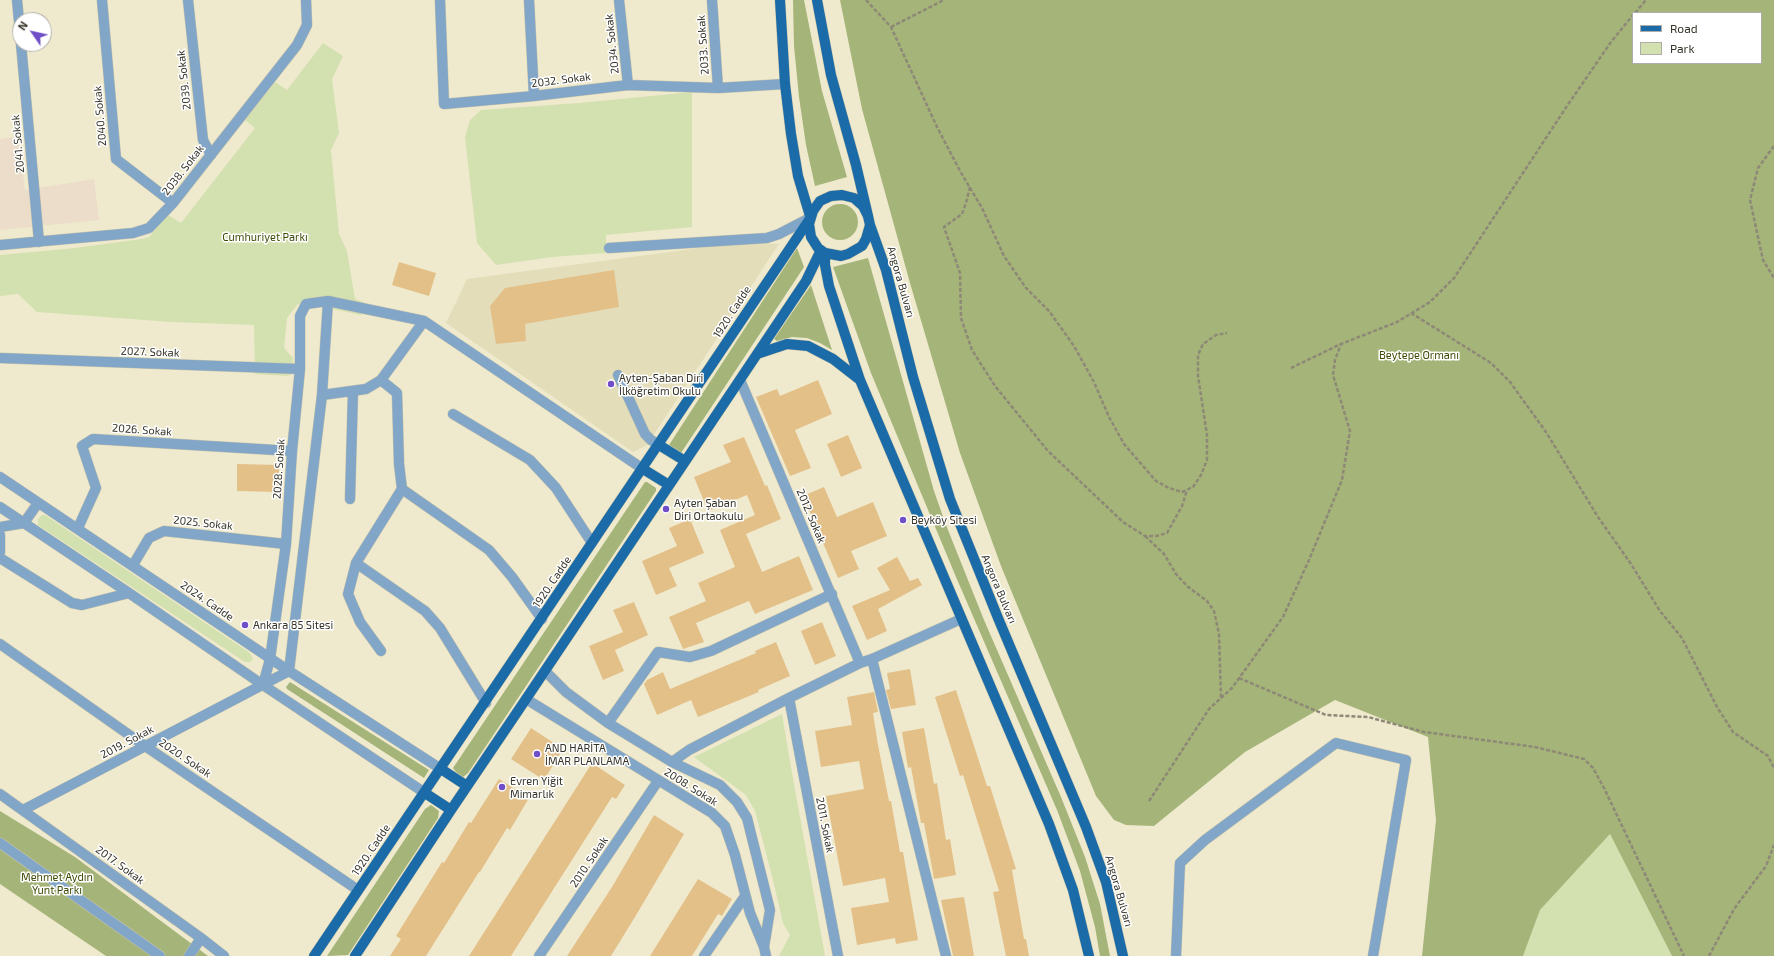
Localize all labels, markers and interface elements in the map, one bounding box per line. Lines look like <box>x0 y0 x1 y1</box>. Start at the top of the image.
north arrow <box>12 12 52 52</box>
legend <box>1632 12 1762 64</box>
street label: 2034. Sokak <box>602 13 622 75</box>
street label: 2033. Sokak <box>694 15 712 75</box>
text: N <box>15 19 30 33</box>
text: Road <box>1670 21 1698 35</box>
text: Park <box>1670 41 1695 55</box>
street label: 2039. Sokak <box>174 50 194 110</box>
street label: 2032. Sokak <box>531 70 591 90</box>
street label: 2040. Sokak <box>91 85 109 147</box>
street label: 2041. Sokak <box>9 114 27 174</box>
street label: 2038. Sokak <box>159 142 207 198</box>
park label: Cumhuriyet Parkı <box>222 230 308 244</box>
street label: Angora Bulvarı <box>885 245 917 319</box>
street label: 1920. Cadde <box>710 284 754 340</box>
street label: 2027. Sokak <box>120 344 180 360</box>
park label: Beytepe Ormanı <box>1379 348 1459 362</box>
place label: Ayten-Şaban Diri İlköğretim Okulu <box>619 371 703 397</box>
marker: Ayten-Şaban Diri İlköğretim Okulu <box>606 379 616 389</box>
street label: 2026. Sokak <box>112 421 172 439</box>
street label: 2028. Sokak <box>270 438 288 500</box>
street label: 2012. Sokak <box>794 487 828 545</box>
place label: Ayten Şaban Diri Ortaokulu <box>674 496 743 522</box>
marker: Ayten Şaban Diri Ortaokulu <box>661 504 671 514</box>
street label: 2025. Sokak <box>173 513 233 533</box>
place label: Beyköy Sitesi <box>911 513 977 527</box>
marker: Beyköy Sitesi <box>898 515 908 525</box>
street label: Angora Bulvarı <box>979 553 1019 625</box>
street label: 1920. Cadde <box>530 554 574 610</box>
street label: 2024. Cadde <box>178 578 236 624</box>
place label: Ankara 85 Sitesi <box>253 618 333 632</box>
marker: Ankara 85 Sitesi <box>240 620 250 630</box>
street label: 2019. Sokak <box>98 723 156 761</box>
street label: 2020. Sokak <box>156 736 214 780</box>
place label: AND HARİTA İMAR PLANLAMA <box>545 741 629 767</box>
marker: AND HARİTA İMAR PLANLAMA <box>532 749 542 759</box>
street label: 2008. Sokak <box>662 765 720 809</box>
place label: Evren Yiğit Mimarlık <box>510 774 563 800</box>
marker: Evren Yiğit Mimarlık <box>497 782 507 792</box>
street label: 2011. Sokak <box>813 796 837 854</box>
street label: 1920. Cadde <box>349 822 393 878</box>
street label: 2010. Sokak <box>567 834 611 890</box>
street label: 2017. Sokak <box>93 843 147 887</box>
street label: Angora Bulvarı <box>1103 854 1135 928</box>
park label: Mehmet Aydın Yunt Parkı <box>21 870 93 896</box>

